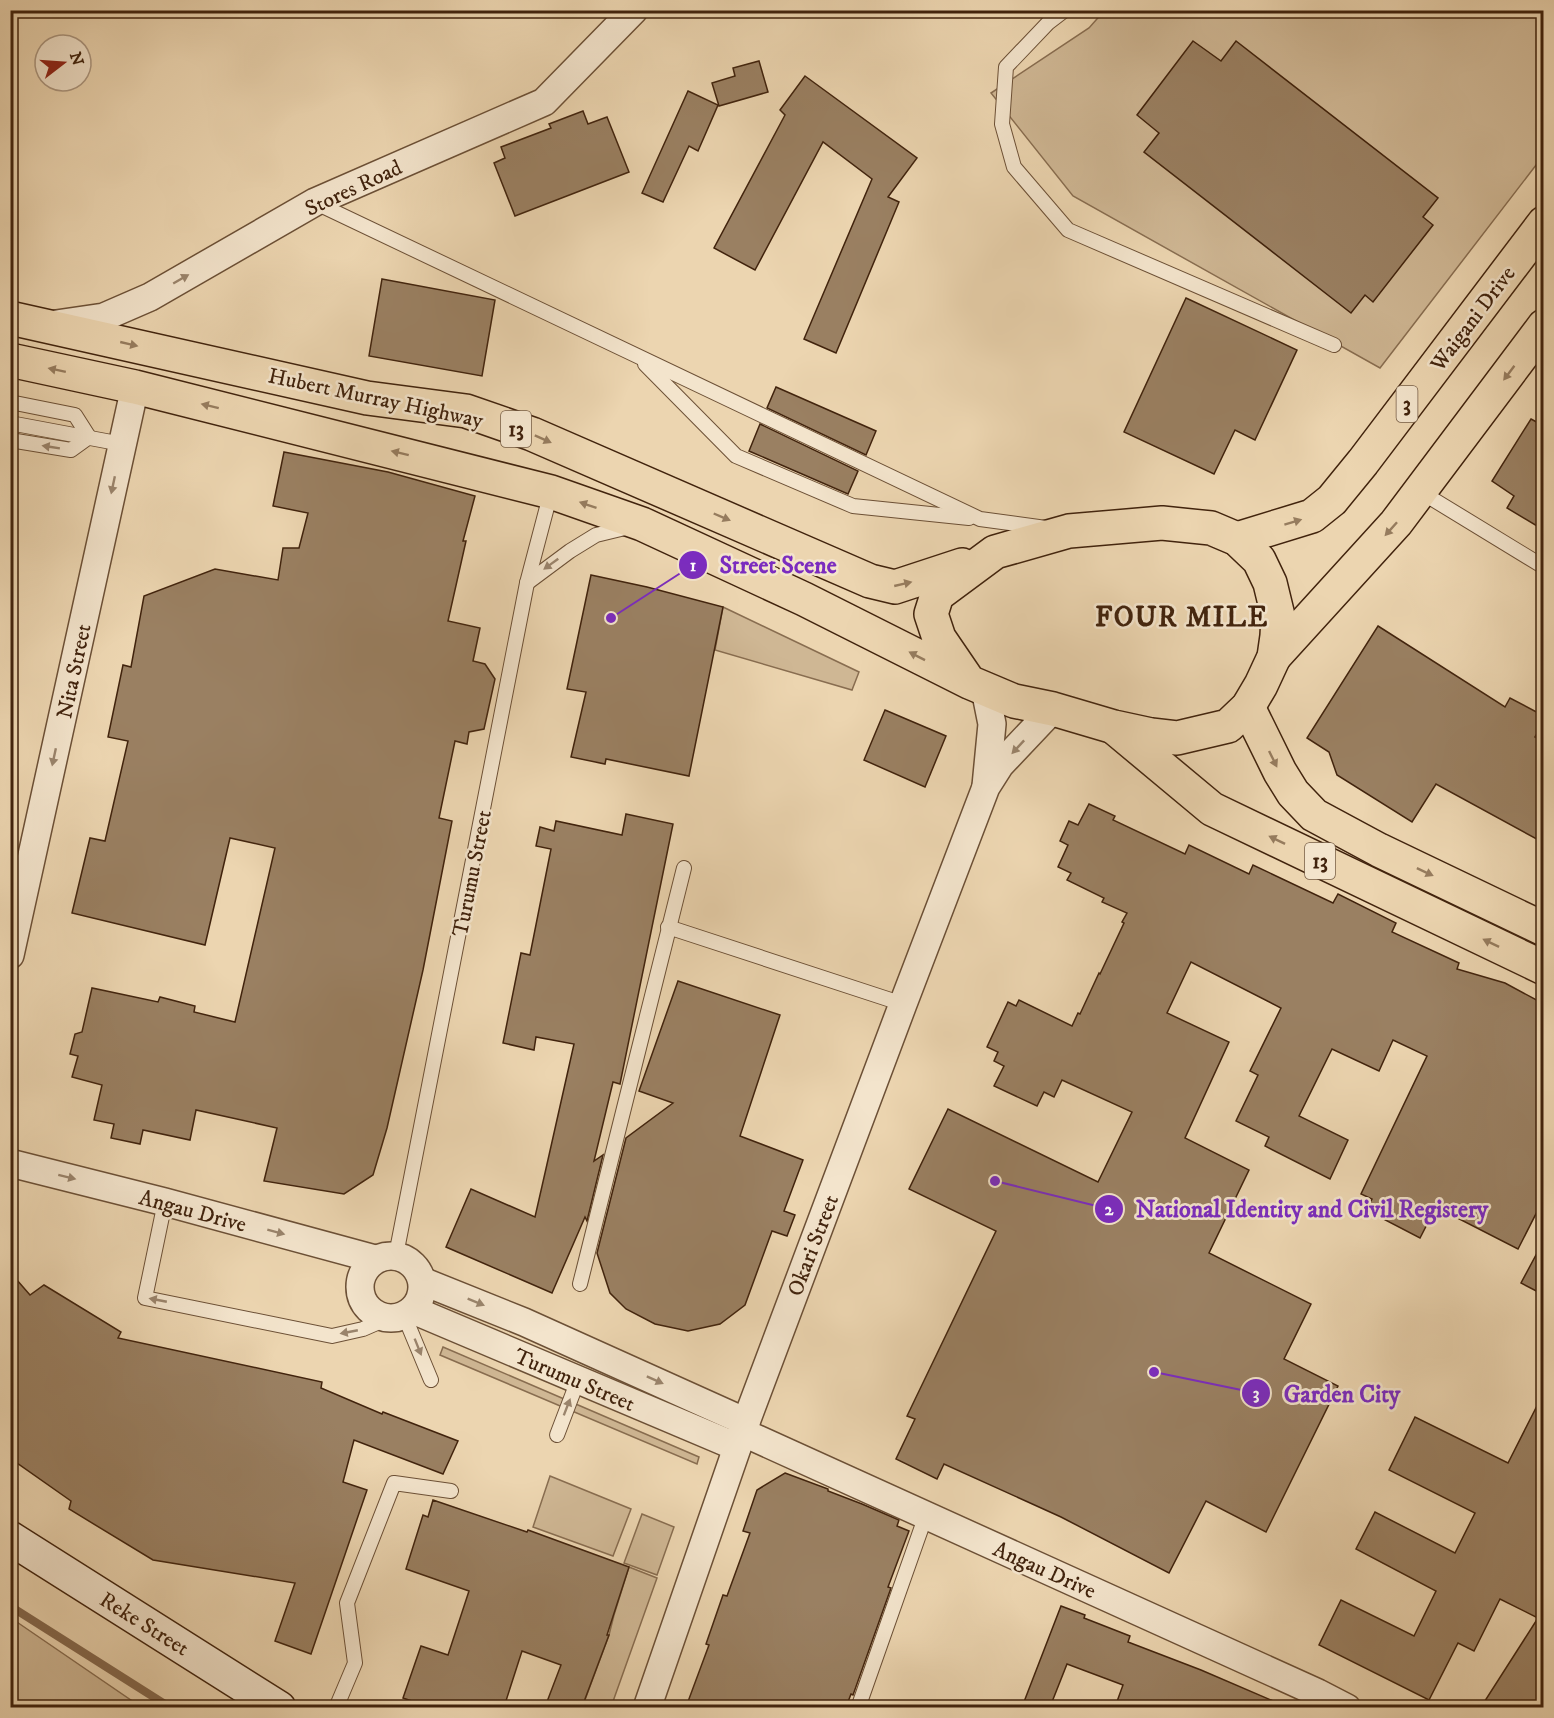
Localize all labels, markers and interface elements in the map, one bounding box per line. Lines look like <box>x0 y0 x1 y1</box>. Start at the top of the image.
north arrow <box>33 33 93 93</box>
text: N <box>65 50 88 68</box>
street label: Stores Road <box>301 154 407 223</box>
street label: Waigani Drive <box>1424 261 1522 378</box>
one-way arrow <box>173 274 190 284</box>
one-way arrow <box>120 340 139 349</box>
street label: Hubert Murray Highway <box>266 362 486 435</box>
one-way arrow <box>48 365 67 374</box>
one-way arrow <box>1503 366 1515 381</box>
road number: 3 <box>1396 386 1418 422</box>
one-way arrow <box>201 400 220 410</box>
road number: 13 <box>501 411 531 447</box>
one-way arrow <box>535 435 552 444</box>
one-way arrow <box>42 442 61 451</box>
one-way arrow <box>390 448 409 458</box>
one-way arrow <box>108 475 118 494</box>
one-way arrow <box>578 499 596 509</box>
one-way arrow <box>713 513 731 522</box>
one-way arrow <box>1284 517 1302 526</box>
one-way arrow <box>1385 521 1398 536</box>
callout: Street Scene <box>678 544 849 586</box>
text: Street Scene <box>719 551 837 581</box>
text: 1 <box>690 555 697 577</box>
one-way arrow <box>544 558 560 570</box>
one-way arrow <box>894 579 912 589</box>
district label: FOUR MILE <box>1095 600 1269 635</box>
street label: Nita Street <box>51 621 98 721</box>
one-way arrow <box>909 651 926 661</box>
one-way arrow <box>1011 739 1025 754</box>
one-way arrow <box>49 748 58 767</box>
one-way arrow <box>1269 751 1278 768</box>
street label: Turumu Street <box>447 808 498 939</box>
one-way arrow <box>1268 836 1285 845</box>
road number: 13 <box>1305 843 1335 879</box>
one-way arrow <box>1417 868 1434 877</box>
one-way arrow <box>1482 938 1499 947</box>
one-way arrow <box>58 1173 76 1183</box>
street label: Angau Drive <box>136 1184 249 1239</box>
callout: National Identity and Civil Registery <box>1094 1188 1500 1230</box>
street label: Okari Street <box>782 1191 845 1300</box>
text: National Identity and Civil Registery <box>1136 1195 1489 1225</box>
text: 2 <box>1105 1199 1115 1221</box>
one-way arrow <box>267 1228 285 1237</box>
one-way arrow <box>149 1295 167 1305</box>
one-way arrow <box>467 1298 485 1308</box>
one-way arrow <box>339 1328 358 1337</box>
one-way arrow <box>413 1339 423 1357</box>
street label: Turumu Street <box>510 1343 639 1418</box>
callout: Garden City <box>1241 1372 1412 1414</box>
one-way arrow <box>646 1376 663 1385</box>
text: Garden City <box>1284 1380 1401 1410</box>
text: 3 <box>1253 1383 1260 1405</box>
one-way arrow <box>562 1398 572 1416</box>
street label: Angau Drive <box>989 1536 1100 1605</box>
street label: Reke Street <box>95 1586 194 1662</box>

